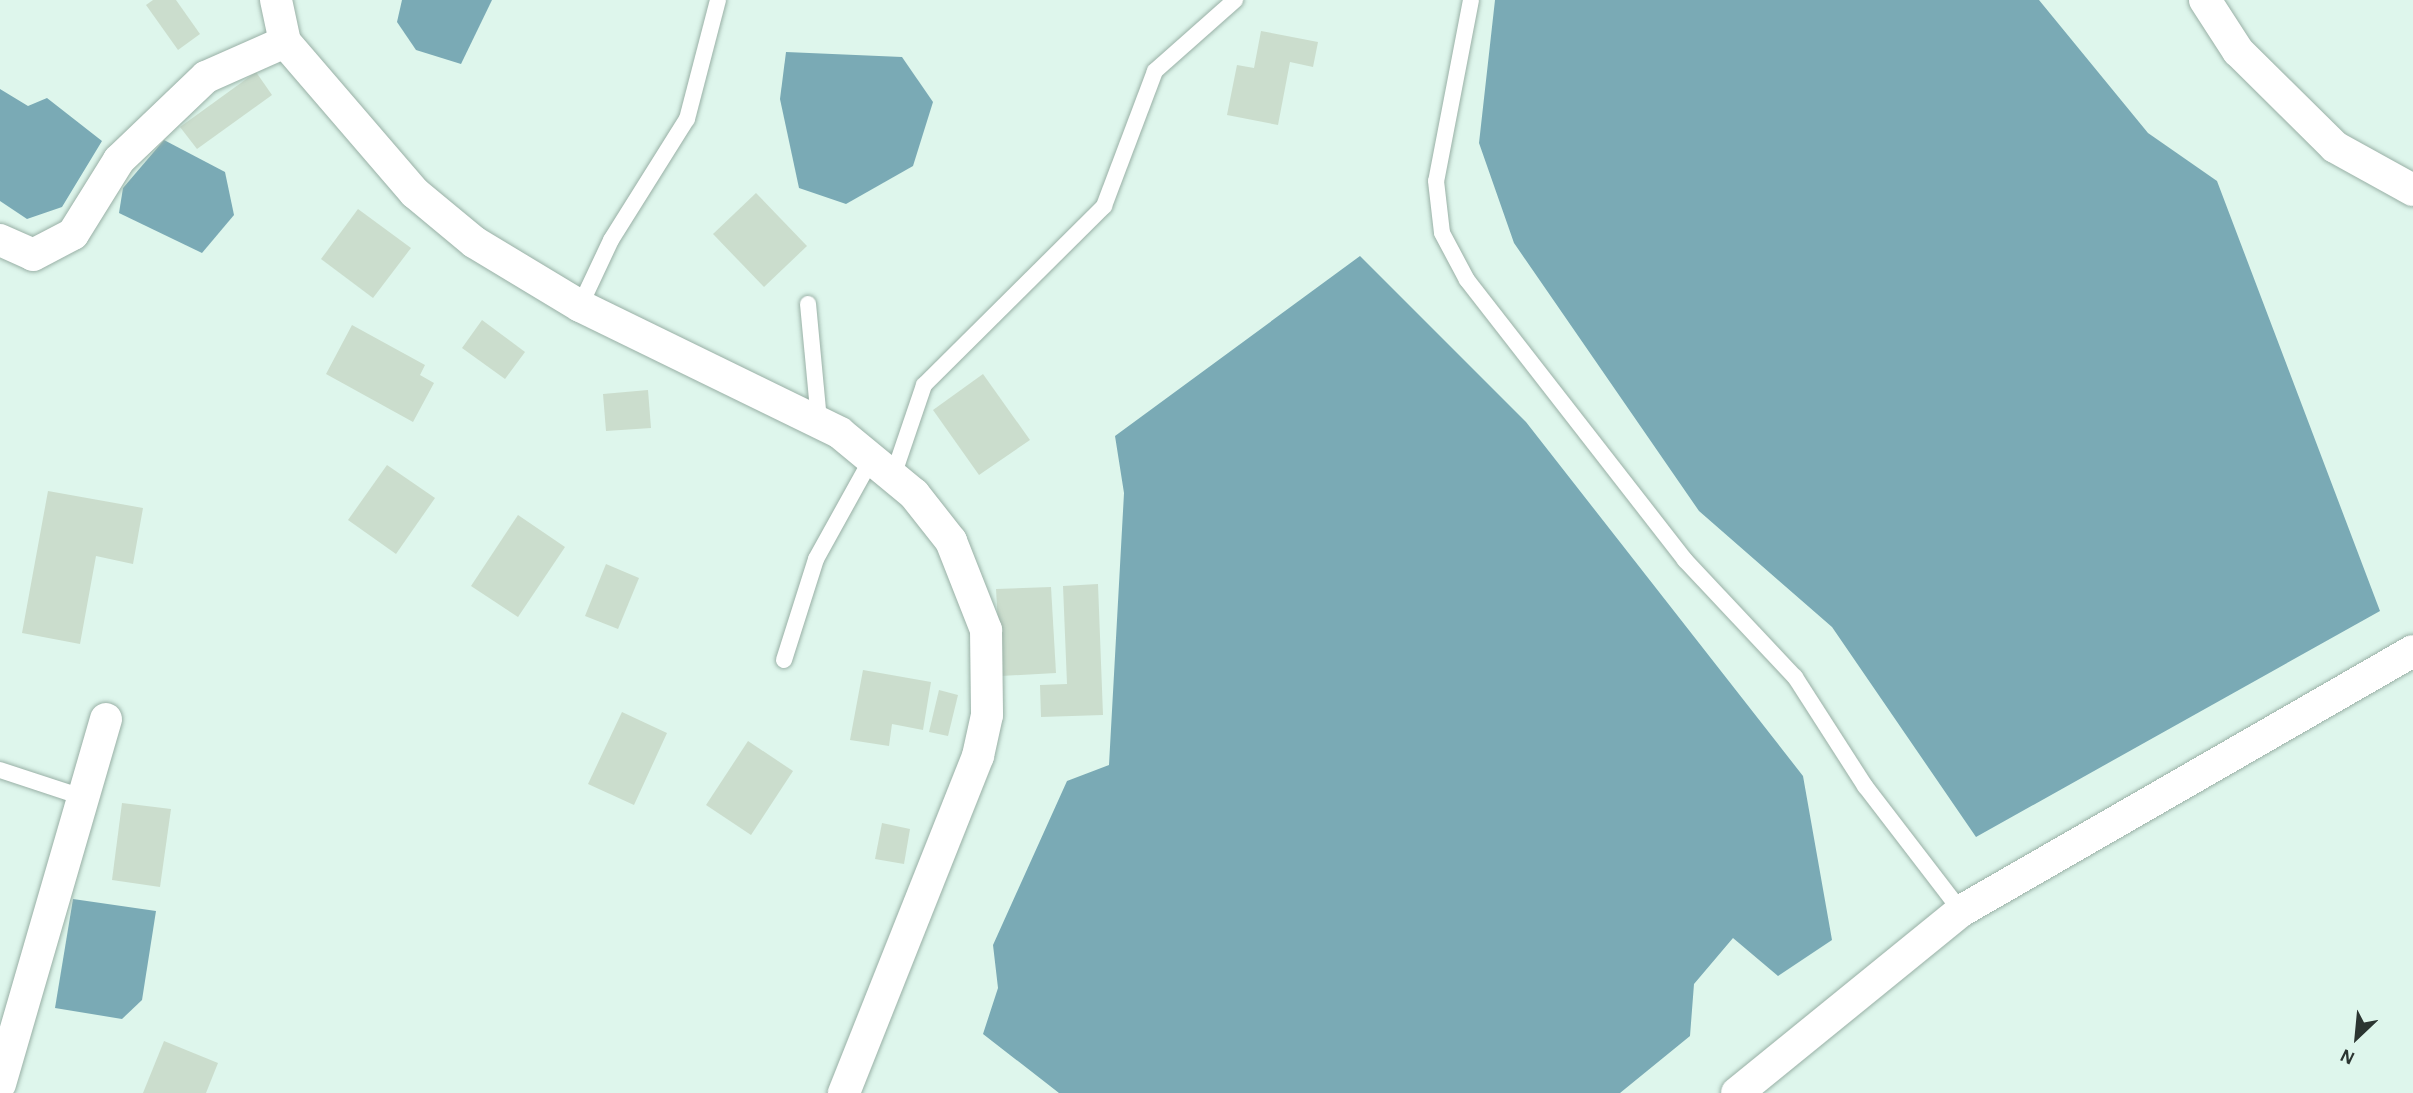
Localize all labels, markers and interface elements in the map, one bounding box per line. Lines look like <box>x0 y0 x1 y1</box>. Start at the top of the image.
north arrow <box>2322 1002 2392 1072</box>
text: N <box>2337 1045 2358 1068</box>

